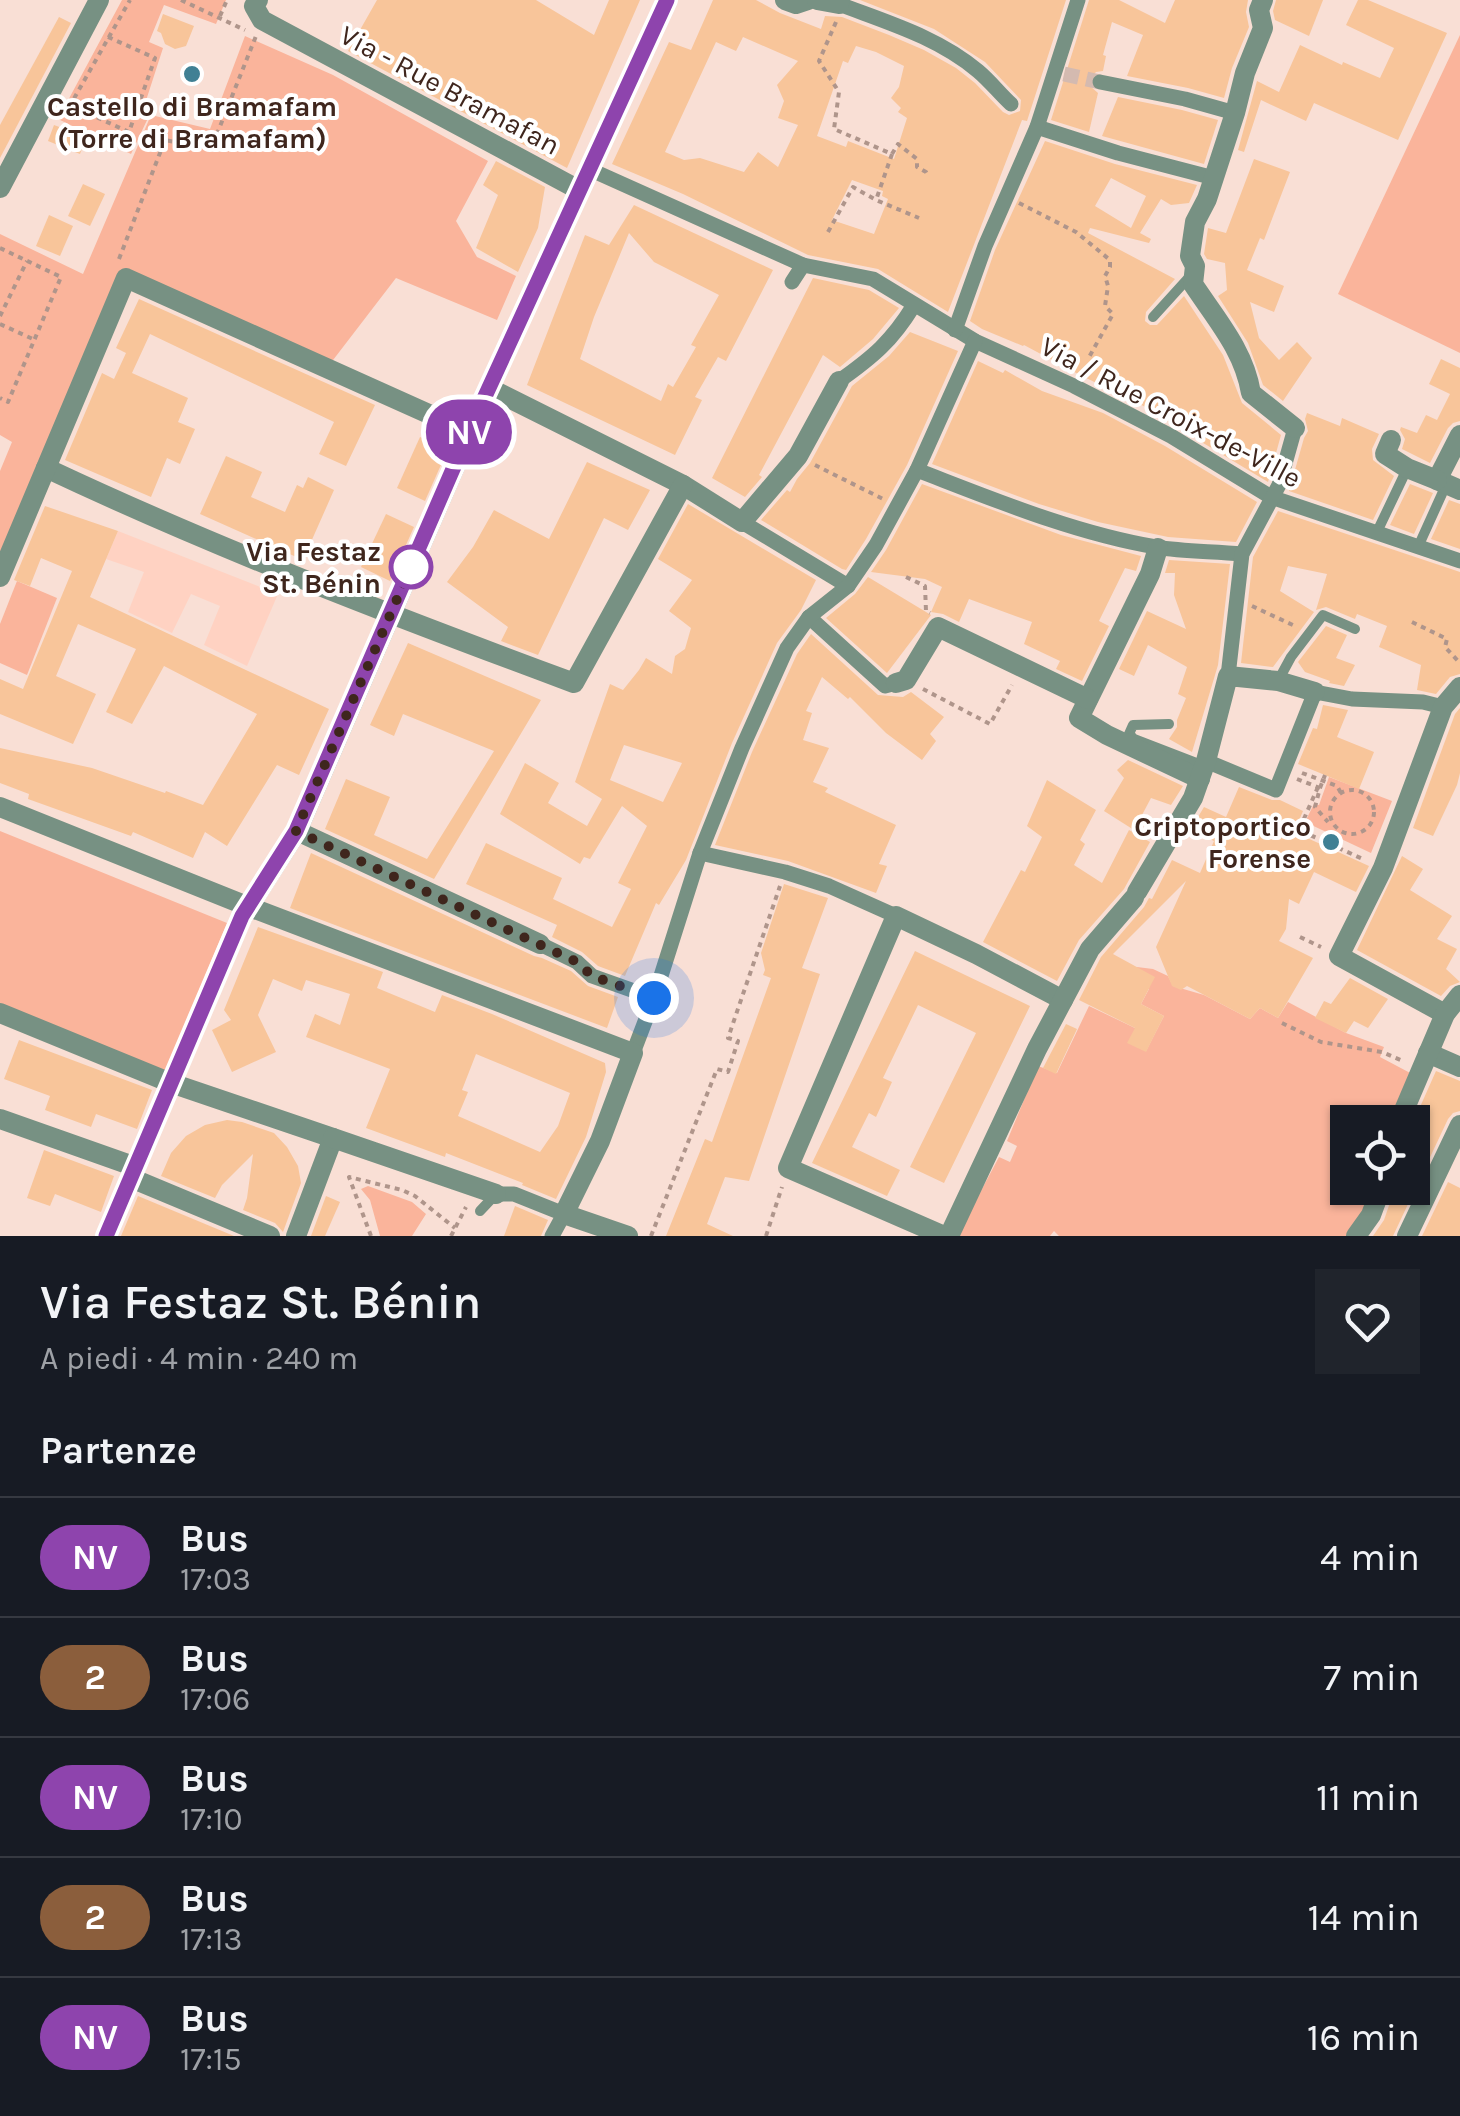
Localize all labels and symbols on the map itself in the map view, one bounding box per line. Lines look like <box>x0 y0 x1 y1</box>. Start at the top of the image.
street label: Via - Rue Bramafan <box>334 18 566 162</box>
marker: Castello di Bramafam (Torre di Bramafam) <box>181 63 203 85</box>
place label: Castello di Bramafam (Torre di Bramafam) <box>47 90 337 155</box>
street label: Via / Rue Croix-de-Ville <box>1035 329 1307 495</box>
line badge: NV <box>424 400 514 464</box>
place label: Via Festaz St. Bénin <box>246 535 381 600</box>
marker: Via Festaz St. Bénin <box>390 546 432 588</box>
place label: Criptoportico Forense <box>1134 810 1311 875</box>
marker: Criptoportico Forense <box>1320 831 1342 853</box>
your location <box>629 973 679 1023</box>

